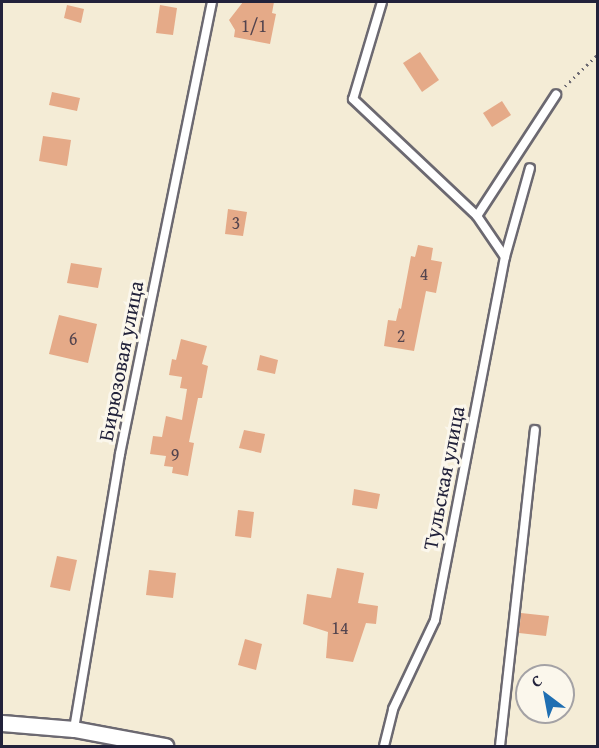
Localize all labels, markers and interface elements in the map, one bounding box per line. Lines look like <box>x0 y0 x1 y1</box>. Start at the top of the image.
house number: 1/1 <box>241 15 267 37</box>
house number: 3 <box>232 212 240 234</box>
house number: 4 <box>420 263 428 285</box>
street label: Бирюзовая улица <box>93 279 149 443</box>
house number: 2 <box>397 325 405 347</box>
house number: 6 <box>69 328 77 350</box>
street label: Тульская улица <box>418 404 470 552</box>
house number: 9 <box>171 444 179 466</box>
house number: 14 <box>331 617 349 639</box>
north arrow <box>515 664 575 724</box>
text: С <box>526 668 547 693</box>

